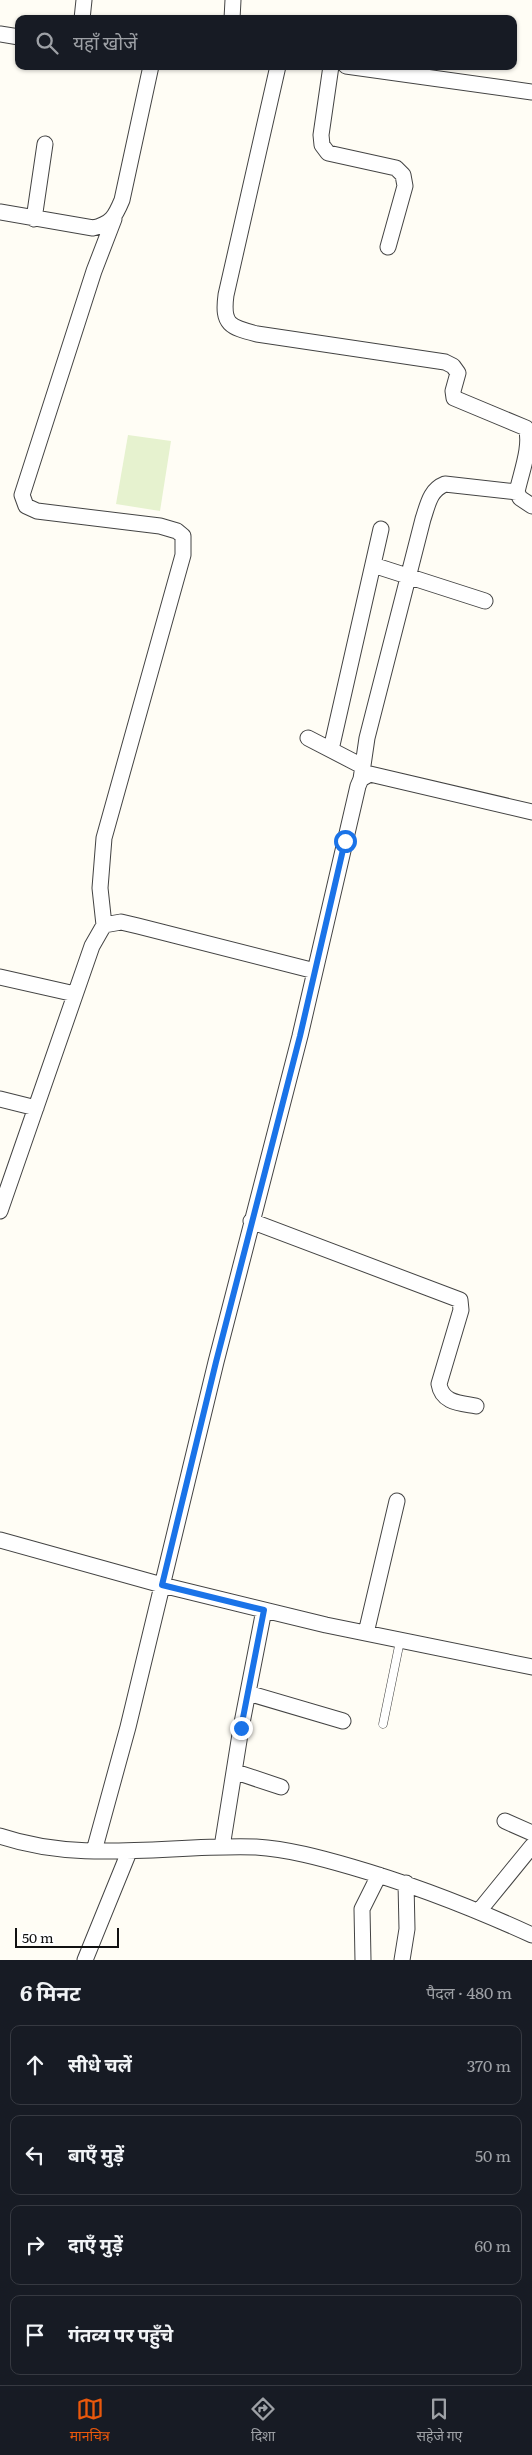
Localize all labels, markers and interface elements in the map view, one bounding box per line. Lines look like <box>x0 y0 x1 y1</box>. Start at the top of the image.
search box <box>15 15 517 70</box>
text: यहाँ खोजें <box>73 28 137 56</box>
icon: search <box>33 29 61 57</box>
route start <box>334 830 357 853</box>
route end <box>230 1717 253 1740</box>
scale bar <box>15 1925 119 1948</box>
text: 50 m <box>22 1927 54 1947</box>
text: 6 मिनट <box>20 1976 81 2007</box>
text: पैदल · 480 m <box>426 1980 512 2004</box>
text: सीधे चलें <box>68 2050 132 2078</box>
icon: ahead <box>21 2051 49 2079</box>
text: 370 m <box>467 2053 511 2077</box>
text: बाएँ मुड़ें <box>68 2140 124 2168</box>
icon: left <box>21 2141 49 2169</box>
text: 50 m <box>475 2143 511 2167</box>
text: दाएँ मुड़ें <box>68 2230 123 2258</box>
icon: right <box>21 2231 49 2259</box>
text: 60 m <box>474 2233 511 2257</box>
text: गंतव्य पर पहुँचे <box>68 2320 173 2348</box>
icon: arrive <box>21 2321 49 2349</box>
tab: मानचित्र <box>70 2395 110 2447</box>
tab: दिशा <box>249 2395 277 2447</box>
tab: सहेजे गए <box>417 2395 462 2447</box>

